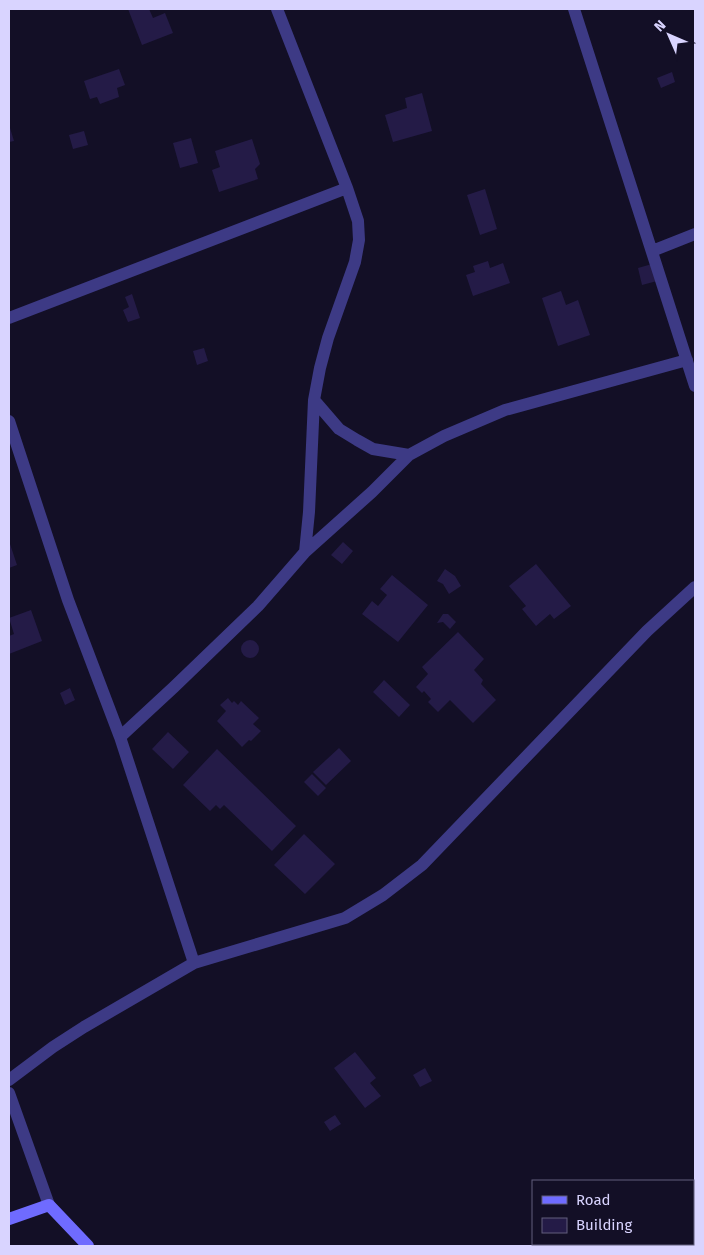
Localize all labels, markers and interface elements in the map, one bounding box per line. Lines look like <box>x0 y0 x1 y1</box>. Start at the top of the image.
north arrow <box>644 10 694 60</box>
text: N <box>651 17 669 35</box>
legend <box>532 1180 694 1245</box>
text: Road <box>576 1191 611 1209</box>
text: Building <box>576 1216 632 1234</box>

